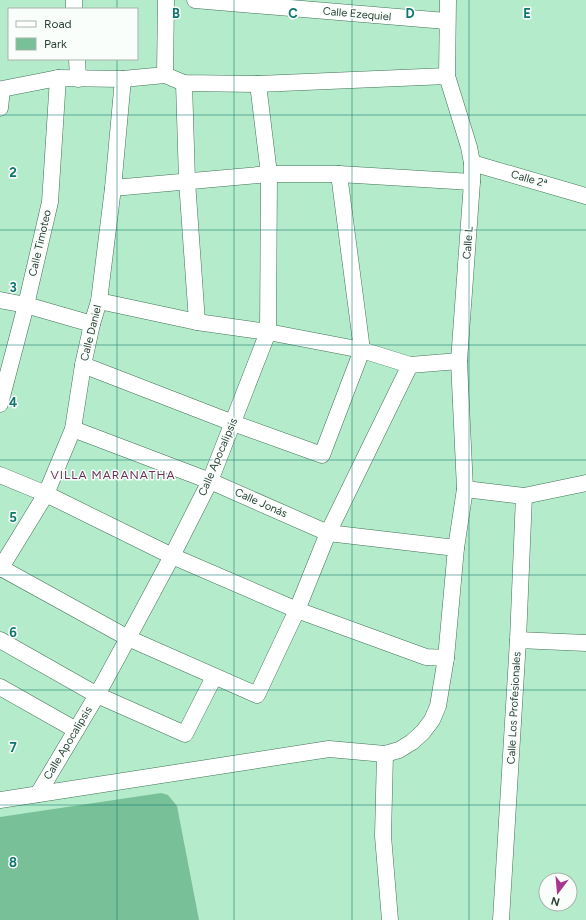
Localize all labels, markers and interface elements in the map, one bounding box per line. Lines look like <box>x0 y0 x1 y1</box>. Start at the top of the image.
street label: Calle Ezequiel <box>322 5 392 23</box>
text: B <box>172 6 180 21</box>
text: C <box>288 6 298 21</box>
text: D <box>405 6 415 21</box>
text: E <box>523 6 531 21</box>
legend <box>8 8 138 60</box>
text: Road <box>44 17 72 31</box>
text: Park <box>44 37 67 51</box>
text: 2 <box>9 165 17 180</box>
street label: Calle 2ª <box>509 168 549 190</box>
street label: Calle Timoteo <box>26 208 54 278</box>
street label: Calle L <box>460 226 476 260</box>
text: 3 <box>9 280 17 295</box>
street label: Calle Daniel <box>78 304 104 362</box>
text: 4 <box>9 395 17 410</box>
street label: Calle Apocalipsis <box>196 416 240 498</box>
district label: VILLA MARANATHA <box>50 468 176 482</box>
street label: Calle Jonás <box>233 486 289 520</box>
text: 5 <box>9 510 17 525</box>
text: 6 <box>9 625 17 640</box>
street label: Calle Los Profesionales <box>505 651 523 765</box>
street label: Calle Apocalipsis <box>41 704 95 782</box>
text: 7 <box>9 740 17 755</box>
text: 8 <box>9 855 17 870</box>
north arrow <box>538 872 578 912</box>
text: N <box>549 894 561 909</box>

